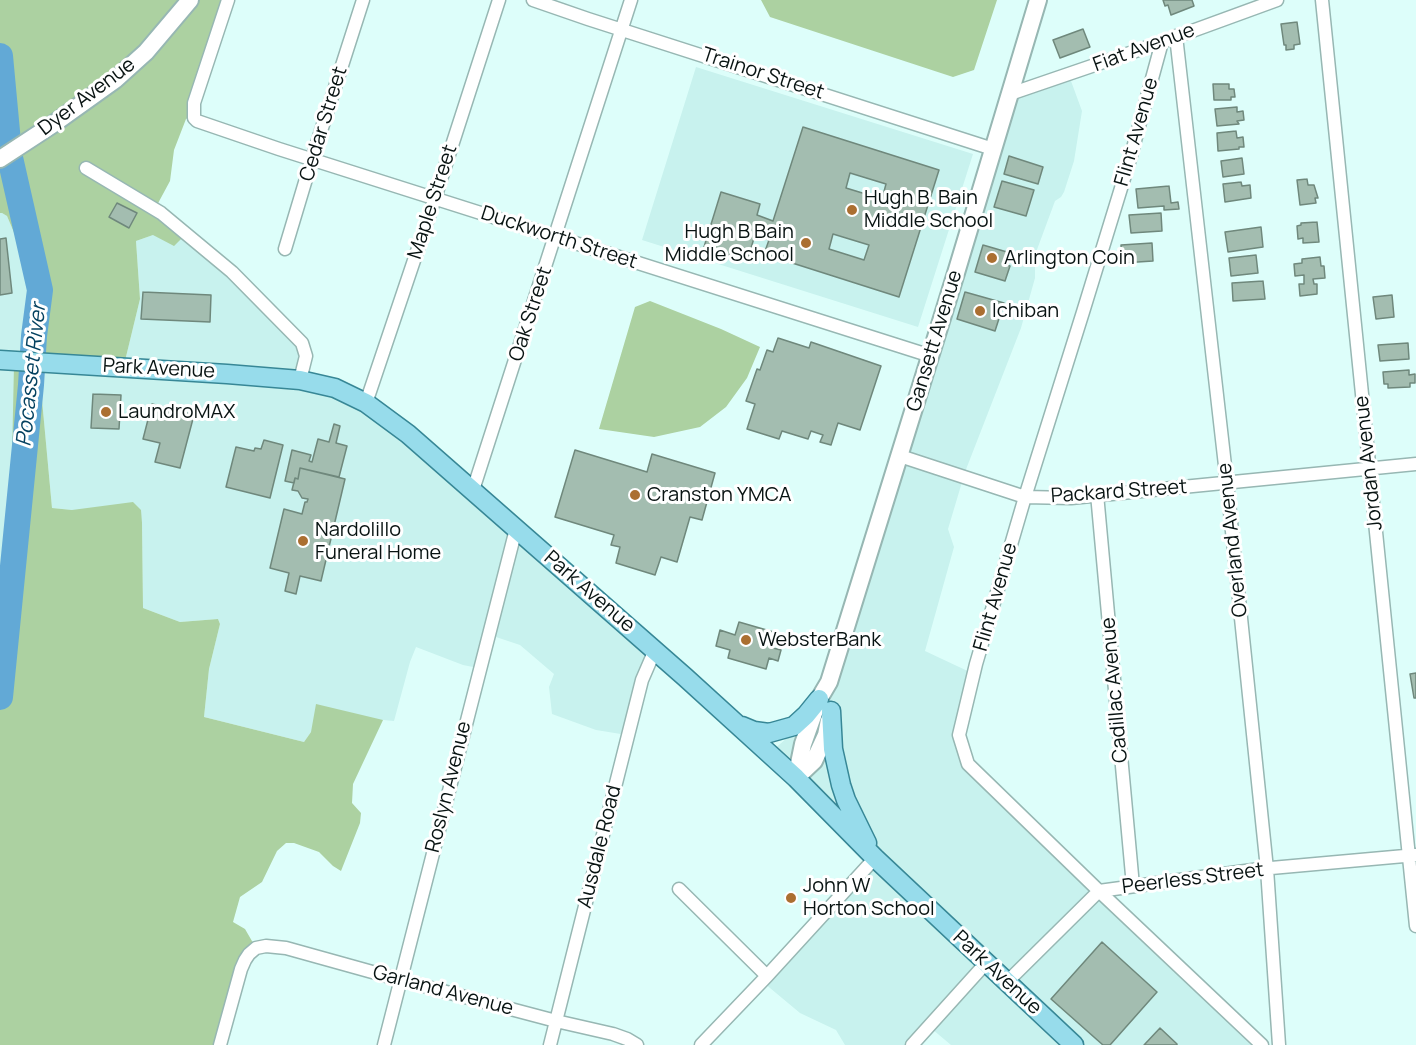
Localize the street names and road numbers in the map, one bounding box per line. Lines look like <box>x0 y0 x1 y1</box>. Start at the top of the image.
street label: Fiat Avenue <box>1090 19 1198 77</box>
street label: Trainor Street <box>699 43 827 105</box>
street label: Dyer Avenue <box>34 53 140 141</box>
street label: Cedar Street <box>295 64 353 184</box>
street label: Flint Avenue <box>1110 75 1164 189</box>
street label: Maple Street <box>403 142 463 262</box>
street label: Duckworth Street <box>478 201 640 275</box>
street label: Oak Street <box>504 264 558 364</box>
street label: Gansett Avenue <box>902 267 968 415</box>
street label: Park Avenue <box>102 354 216 384</box>
street label: Jordan Avenue <box>1350 394 1388 532</box>
street label: Overland Avenue <box>1213 462 1253 618</box>
street label: Packard Street <box>1050 475 1188 509</box>
street label: Flint Avenue <box>969 540 1023 654</box>
street label: Park Avenue <box>539 546 639 638</box>
street label: Cadillac Avenue <box>1097 616 1133 764</box>
street label: Roslyn Avenue <box>421 719 477 855</box>
street label: Ausdale Road <box>573 783 627 911</box>
street label: Peerless Street <box>1121 858 1265 900</box>
street label: Park Avenue <box>948 926 1046 1020</box>
street label: Garland Avenue <box>370 961 516 1021</box>

